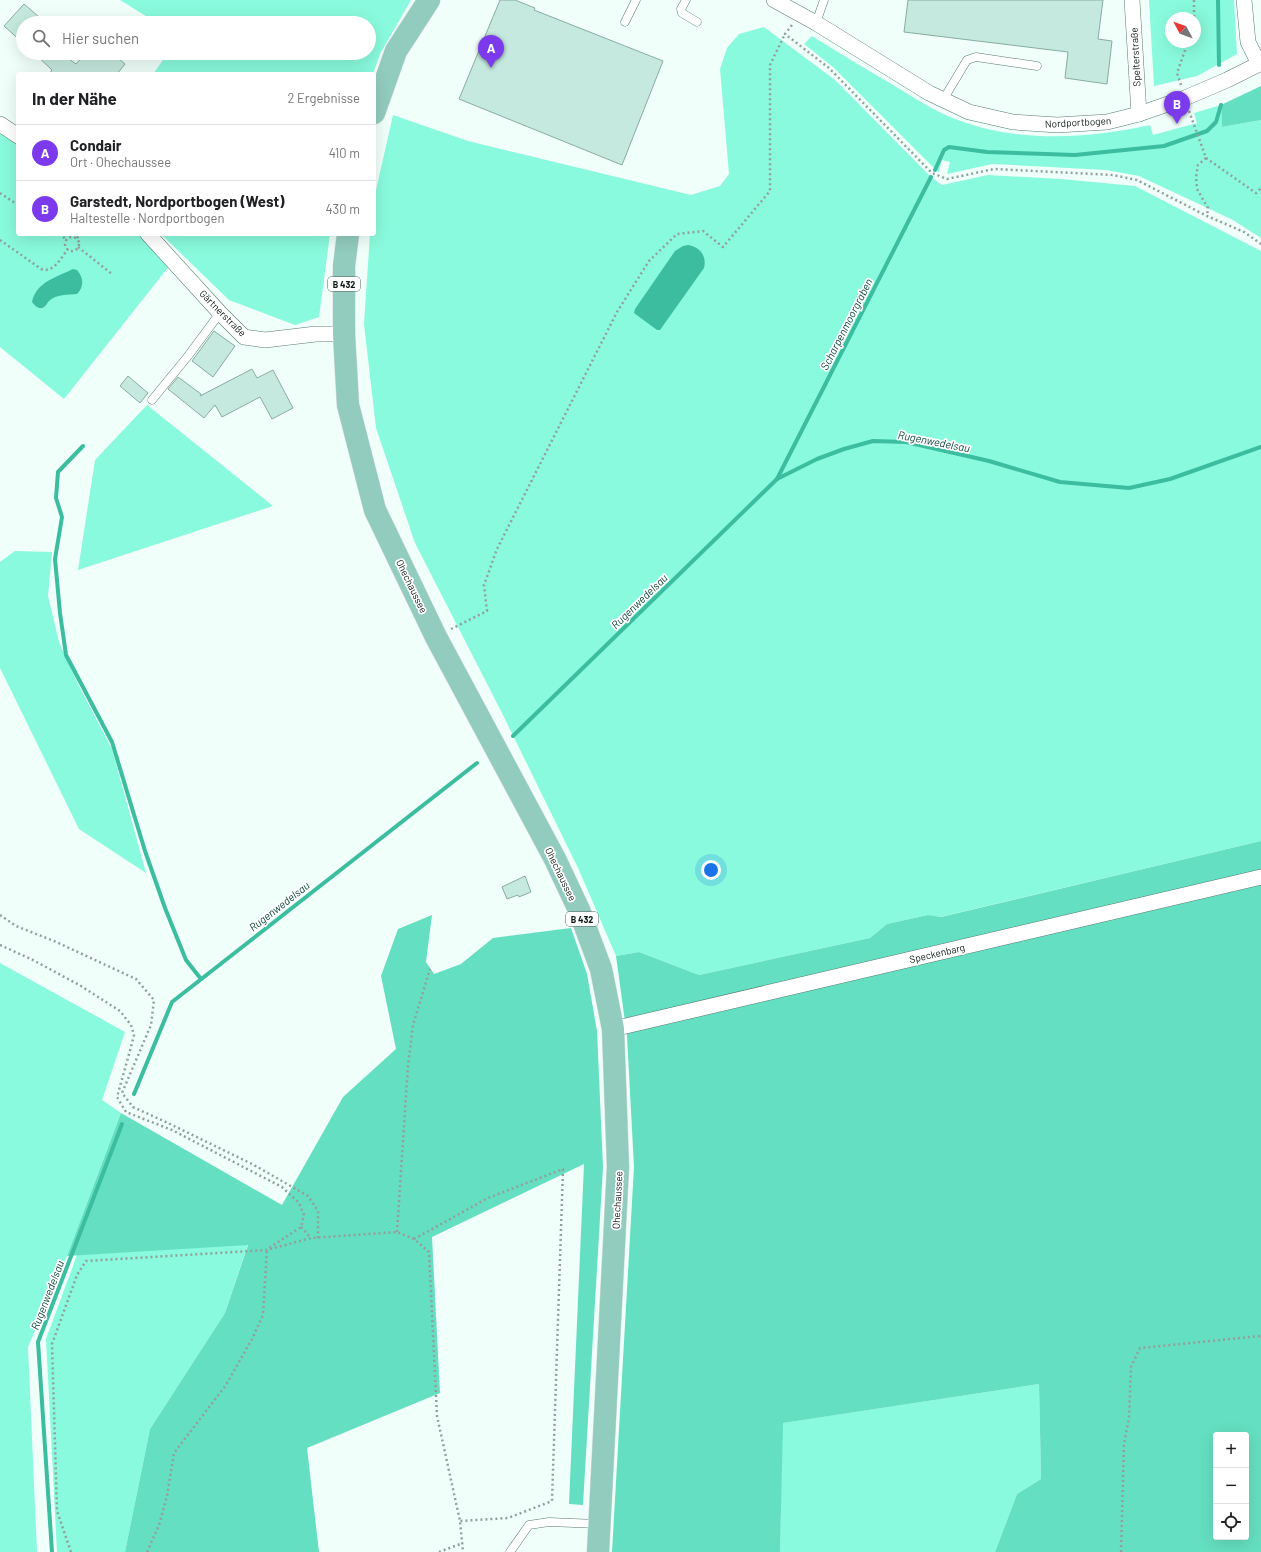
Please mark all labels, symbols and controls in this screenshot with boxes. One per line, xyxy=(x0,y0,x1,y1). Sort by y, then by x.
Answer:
north arrow xyxy=(1165,12,1201,48)
search box xyxy=(16,16,376,60)
icon: search xyxy=(30,27,52,49)
street label: Spelterstraße xyxy=(1127,27,1143,87)
text: Hier suchen xyxy=(62,29,139,47)
pin: A xyxy=(478,35,504,68)
text: In der Nähe xyxy=(32,88,117,108)
text: 2 Ergebnisse xyxy=(287,90,360,106)
pin: B xyxy=(1164,91,1190,124)
street label: Nordportbogen xyxy=(1044,114,1112,130)
text: Condair xyxy=(70,136,122,154)
text: A xyxy=(41,145,49,161)
text: 410 m xyxy=(329,145,360,161)
text: Ort · Ohechaussee xyxy=(70,154,171,170)
text: Garstedt, Nordportbogen (West) xyxy=(70,192,284,210)
text: B xyxy=(41,201,49,217)
text: 430 m xyxy=(325,201,360,217)
text: Haltestelle · Nordportbogen xyxy=(70,210,224,226)
water label: Scharpenmoorgraben xyxy=(817,276,875,372)
road number: B 432 xyxy=(328,277,360,291)
street label: Gärtnerstraße xyxy=(197,287,249,339)
water label: Rugenwedelsau xyxy=(897,428,971,454)
street label: Ohechaussee xyxy=(394,557,430,615)
water label: Rugenwedelsau xyxy=(608,571,670,631)
street label: Ohechaussee xyxy=(543,845,579,903)
your location xyxy=(701,860,721,880)
water label: Rugenwedelsau xyxy=(246,878,312,934)
road number: B 432 xyxy=(566,912,598,926)
street label: Speckenbarg xyxy=(908,941,966,965)
street label: Ohechaussee xyxy=(609,1171,625,1229)
water label: Rugenwedelsau xyxy=(28,1258,66,1331)
map controls xyxy=(1213,1432,1249,1540)
button: + xyxy=(1213,1432,1249,1468)
button: − xyxy=(1213,1468,1249,1504)
button: locate xyxy=(1213,1504,1249,1540)

